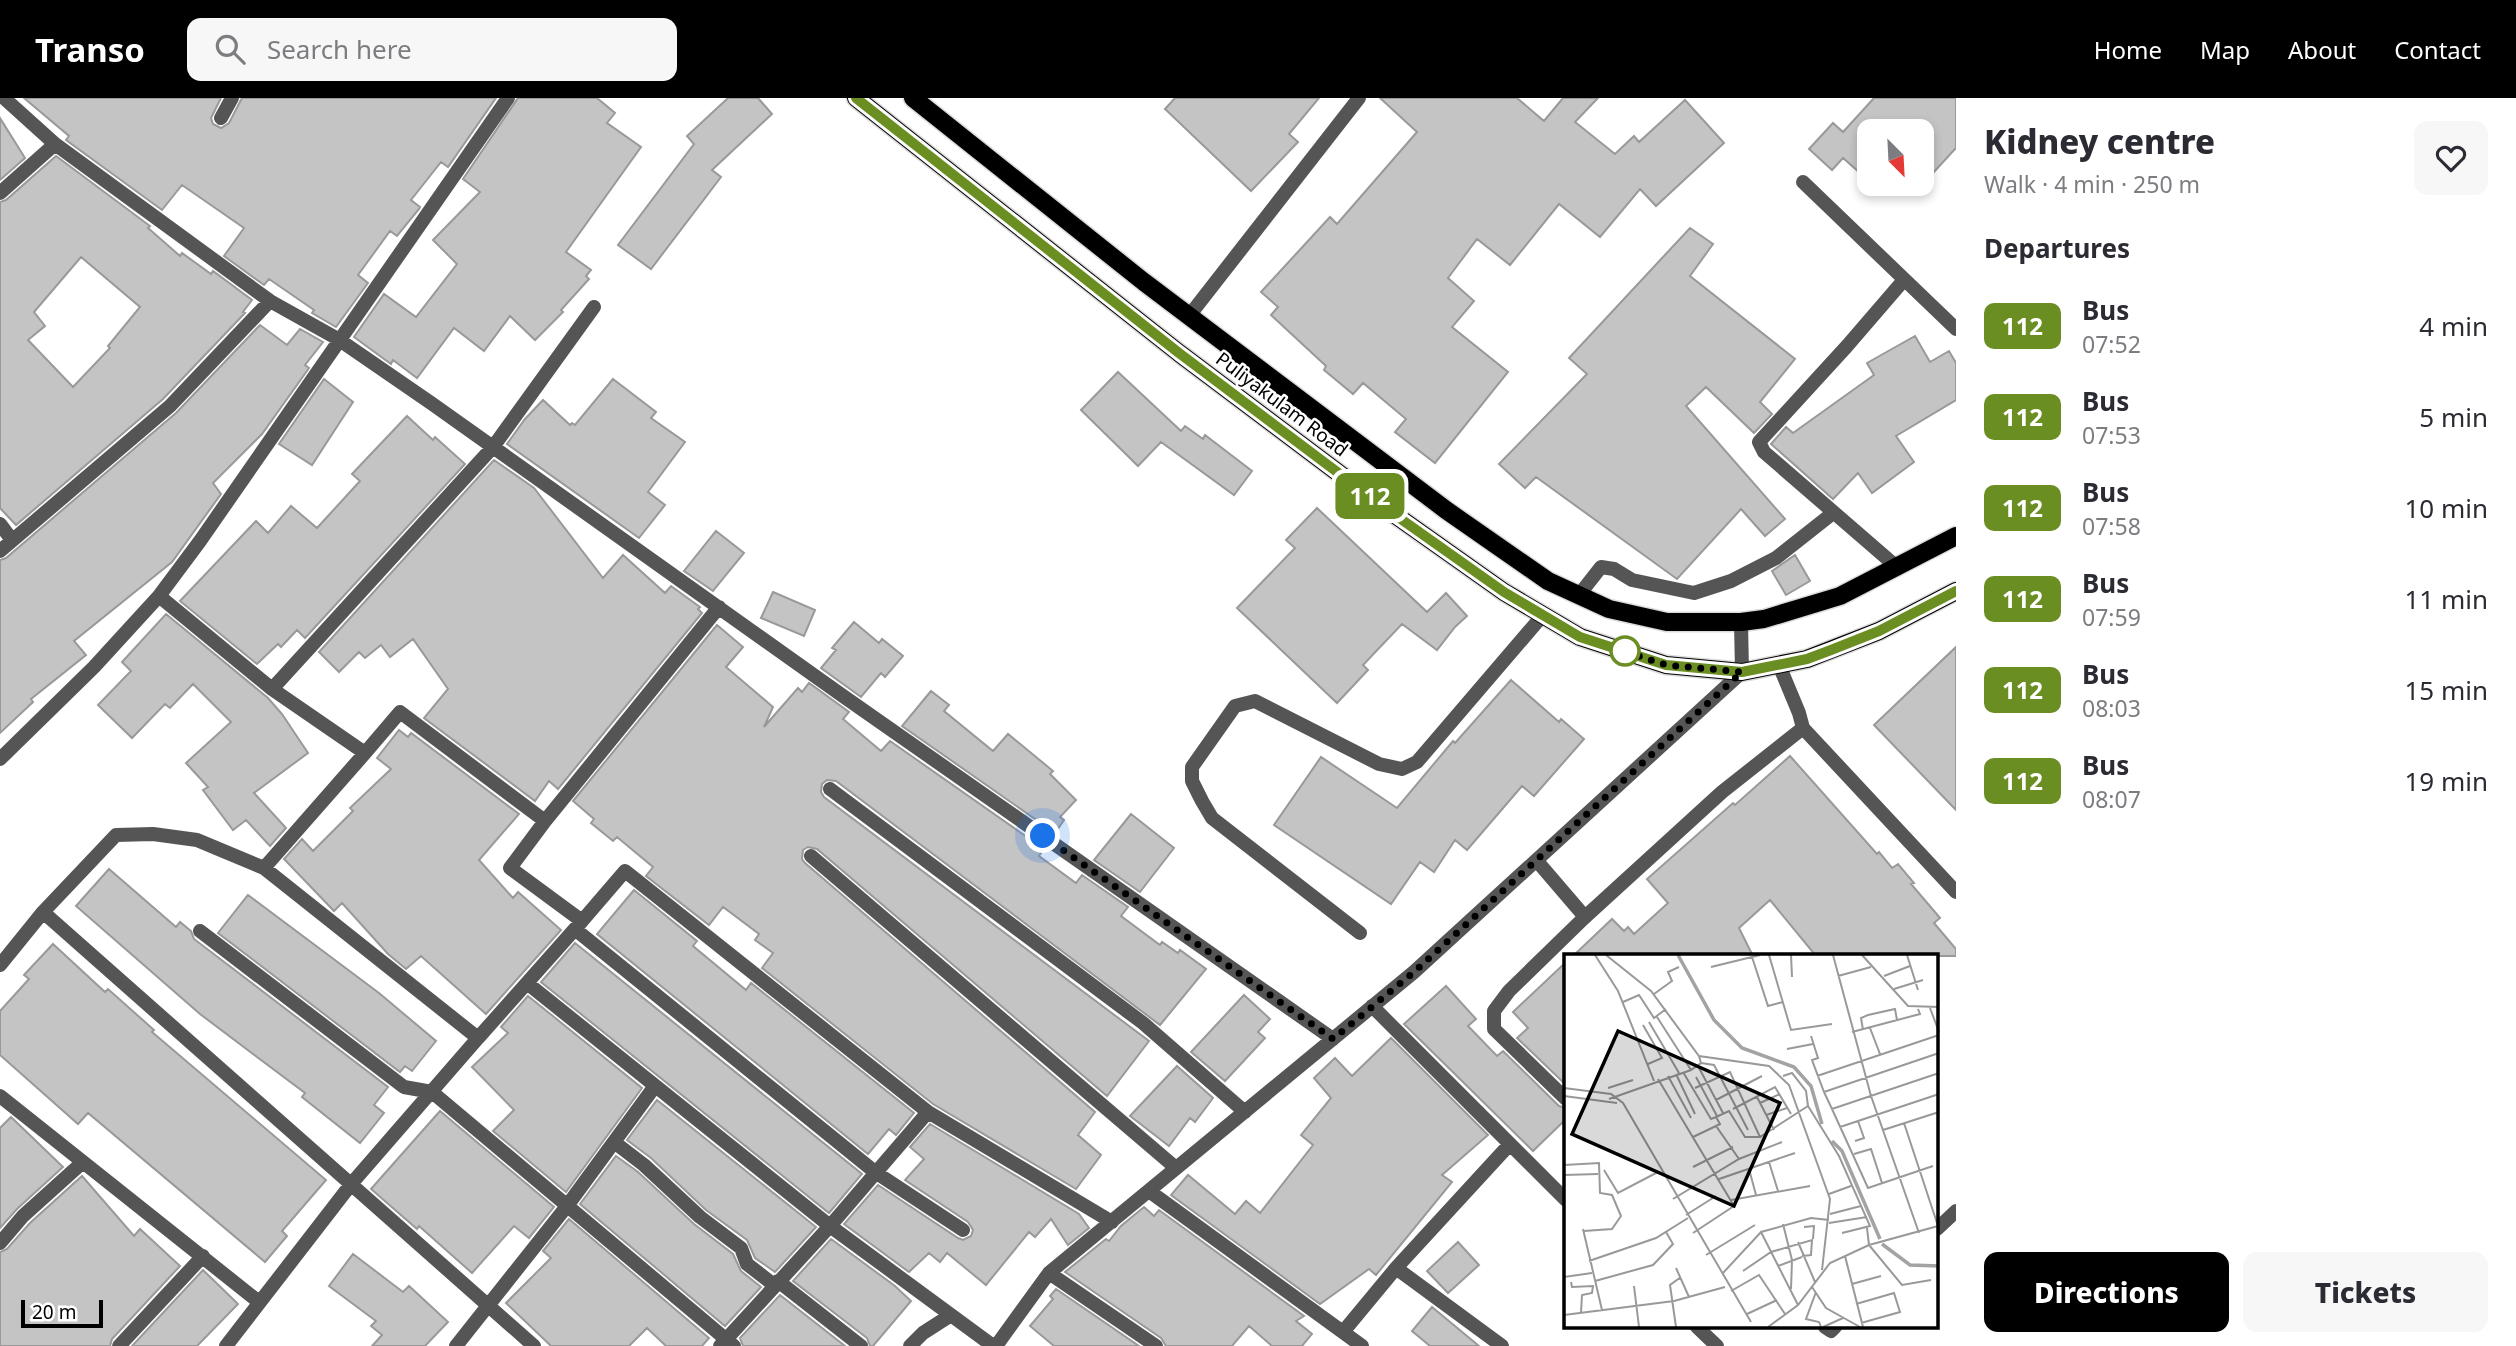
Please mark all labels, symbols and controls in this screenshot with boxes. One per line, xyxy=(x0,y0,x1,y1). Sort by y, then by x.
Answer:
search box xyxy=(187,18,677,81)
text: Transo xyxy=(35,27,145,72)
icon: search xyxy=(211,30,249,68)
text: Search here xyxy=(267,31,412,67)
text: Home xyxy=(2094,33,2162,66)
text: Map xyxy=(2200,33,2250,66)
text: About xyxy=(2288,33,2356,66)
text: Contact xyxy=(2394,33,2481,66)
north arrow xyxy=(1857,119,1934,196)
map controls xyxy=(1857,119,1934,196)
text: Kidney centre xyxy=(1984,119,2215,164)
button: heart xyxy=(2414,121,2488,195)
text: Walk · 4 min · 250 m xyxy=(1984,168,2200,200)
text: Departures xyxy=(1984,230,2130,266)
text: Bus xyxy=(2082,292,2129,328)
text: 4 min xyxy=(2419,308,2488,344)
text: 112 xyxy=(2002,309,2043,342)
text: 07:52 xyxy=(2082,328,2141,360)
street label: Puliyakulam Road xyxy=(1211,346,1353,462)
text: Bus xyxy=(2082,383,2129,419)
text: 5 min xyxy=(2419,399,2488,435)
text: 112 xyxy=(2002,400,2043,433)
text: 07:53 xyxy=(2082,419,2141,451)
line badge: 112 xyxy=(1330,473,1410,519)
text: Bus xyxy=(2082,474,2129,510)
text: 112 xyxy=(1349,479,1391,512)
text: 10 min xyxy=(2404,490,2488,526)
text: 112 xyxy=(2002,491,2043,524)
text: 07:58 xyxy=(2082,510,2141,542)
text: Bus xyxy=(2082,565,2129,601)
text: 11 min xyxy=(2404,581,2488,617)
text: 112 xyxy=(2002,582,2043,615)
text: 07:59 xyxy=(2082,601,2141,633)
unlabelled marker xyxy=(1610,636,1640,666)
text: Bus xyxy=(2082,656,2129,692)
text: 15 min xyxy=(2404,672,2488,708)
text: 112 xyxy=(2002,673,2043,706)
text: 08:03 xyxy=(2082,692,2141,724)
text: Bus xyxy=(2082,747,2129,783)
text: 19 min xyxy=(2404,763,2488,799)
text: 112 xyxy=(2002,764,2043,797)
text: 08:07 xyxy=(2082,783,2141,815)
your location xyxy=(1025,818,1060,853)
inset map xyxy=(1564,954,1938,1328)
button: Directions xyxy=(1984,1252,2229,1332)
button: Tickets xyxy=(2243,1252,2488,1332)
scale bar xyxy=(21,1297,103,1329)
text: 20 m xyxy=(32,1299,76,1325)

